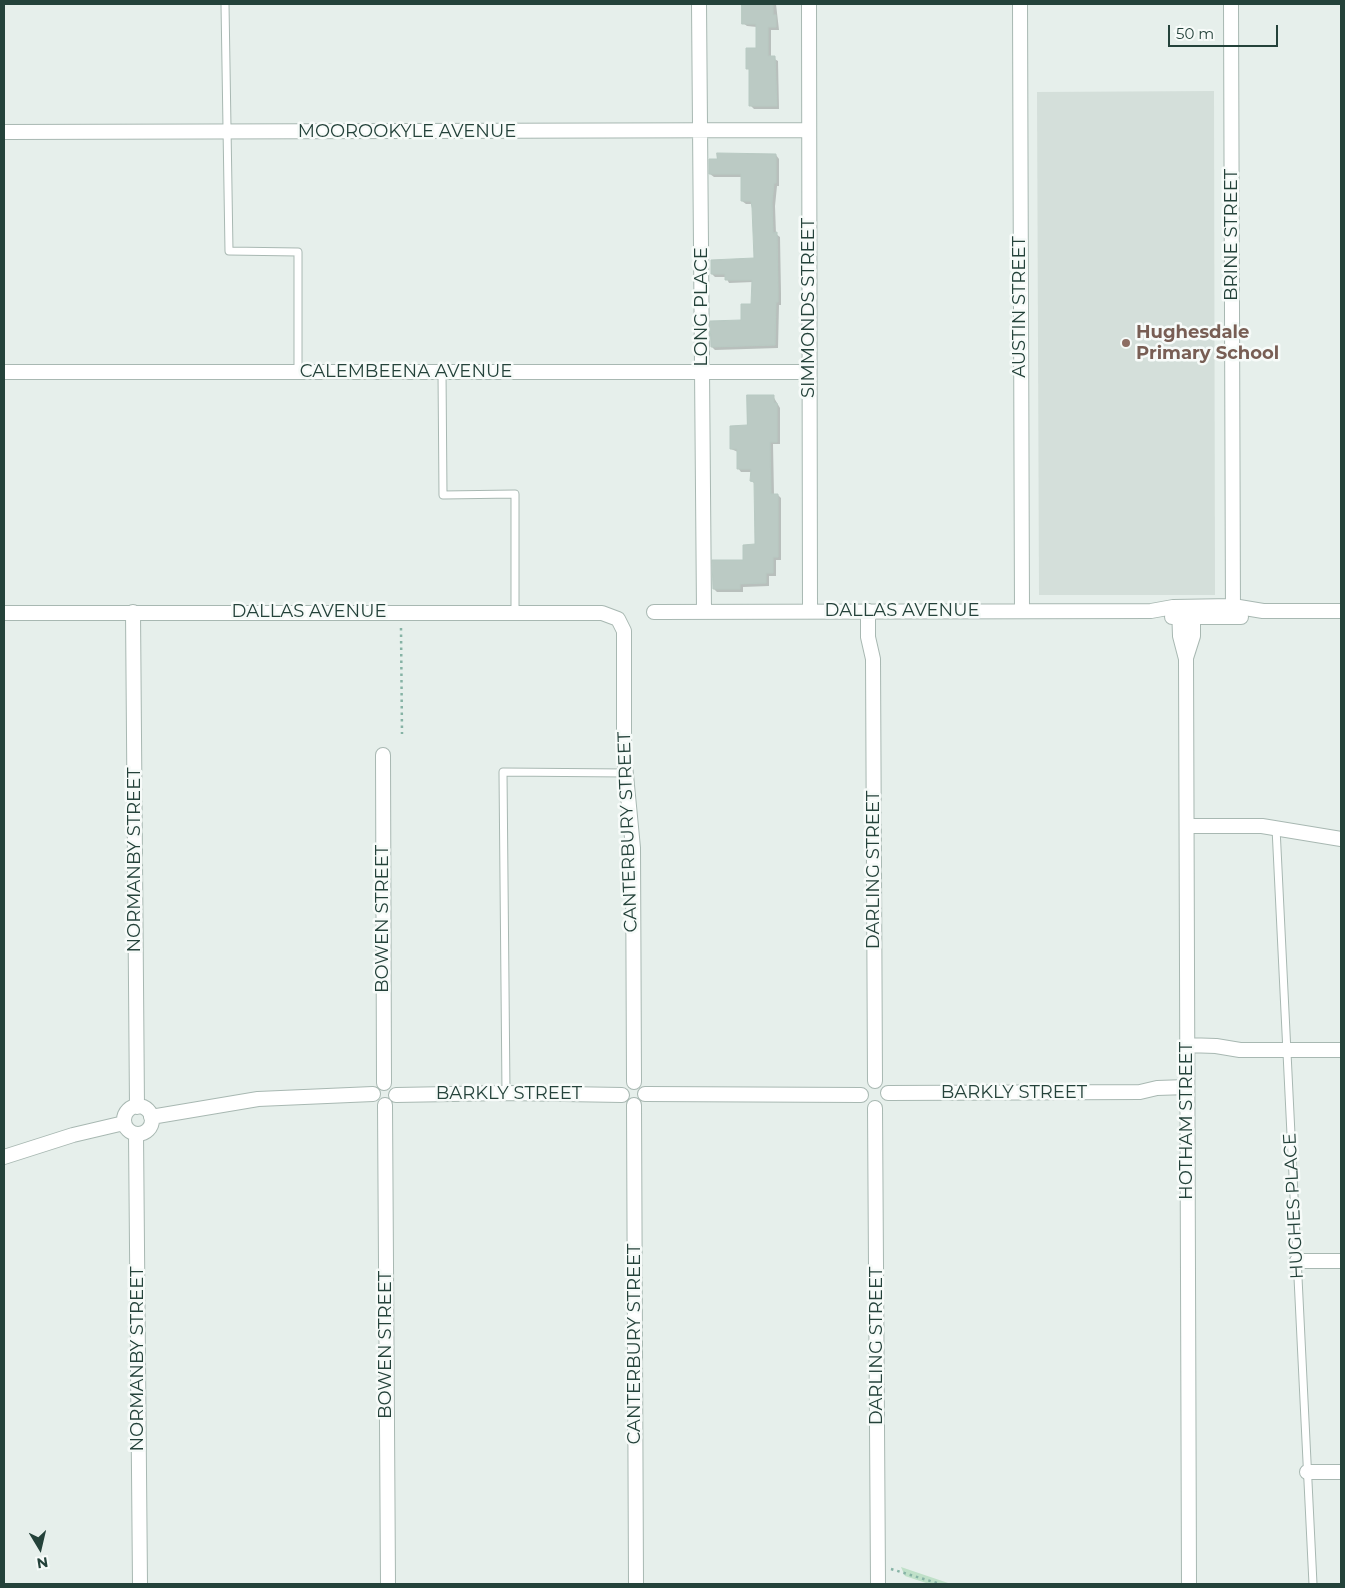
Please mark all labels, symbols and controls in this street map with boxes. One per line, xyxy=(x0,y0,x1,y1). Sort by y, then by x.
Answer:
scale bar xyxy=(1170,15,1280,47)
text: 50 m xyxy=(1176,24,1214,43)
street label: MOOROOKYLE AVENUE xyxy=(298,121,516,143)
street label: BRINE STREET xyxy=(1221,169,1243,301)
street label: SIMMONDS STREET xyxy=(798,218,820,398)
street label: AUSTIN STREET xyxy=(1009,236,1031,378)
street label: LONG PLACE xyxy=(691,247,713,367)
place label: Hughesdale Primary School xyxy=(1136,322,1279,364)
marker: Hughesdale Primary School xyxy=(1120,337,1132,349)
street label: CALEMBEENA AVENUE xyxy=(300,361,512,383)
street label: DALLAS AVENUE xyxy=(824,600,980,622)
street label: DALLAS AVENUE xyxy=(231,601,387,623)
street label: CANTERBURY STREET xyxy=(614,731,642,933)
street label: NORMANBY STREET xyxy=(124,767,146,953)
street label: DARLING STREET xyxy=(863,791,885,949)
street label: BOWEN STREET xyxy=(372,845,394,993)
street label: HOTHAM STREET xyxy=(1176,1042,1198,1200)
street label: BARKLY STREET xyxy=(941,1082,1087,1104)
street label: BARKLY STREET xyxy=(436,1083,582,1105)
street label: HUGHES PLACE xyxy=(1279,1132,1309,1280)
street label: CANTERBURY STREET xyxy=(624,1244,646,1444)
street label: NORMANBY STREET xyxy=(127,1266,149,1452)
street label: DARLING STREET xyxy=(866,1267,888,1425)
street label: BOWEN STREET xyxy=(375,1271,397,1419)
north arrow xyxy=(15,1523,65,1573)
text: N xyxy=(35,1553,49,1573)

